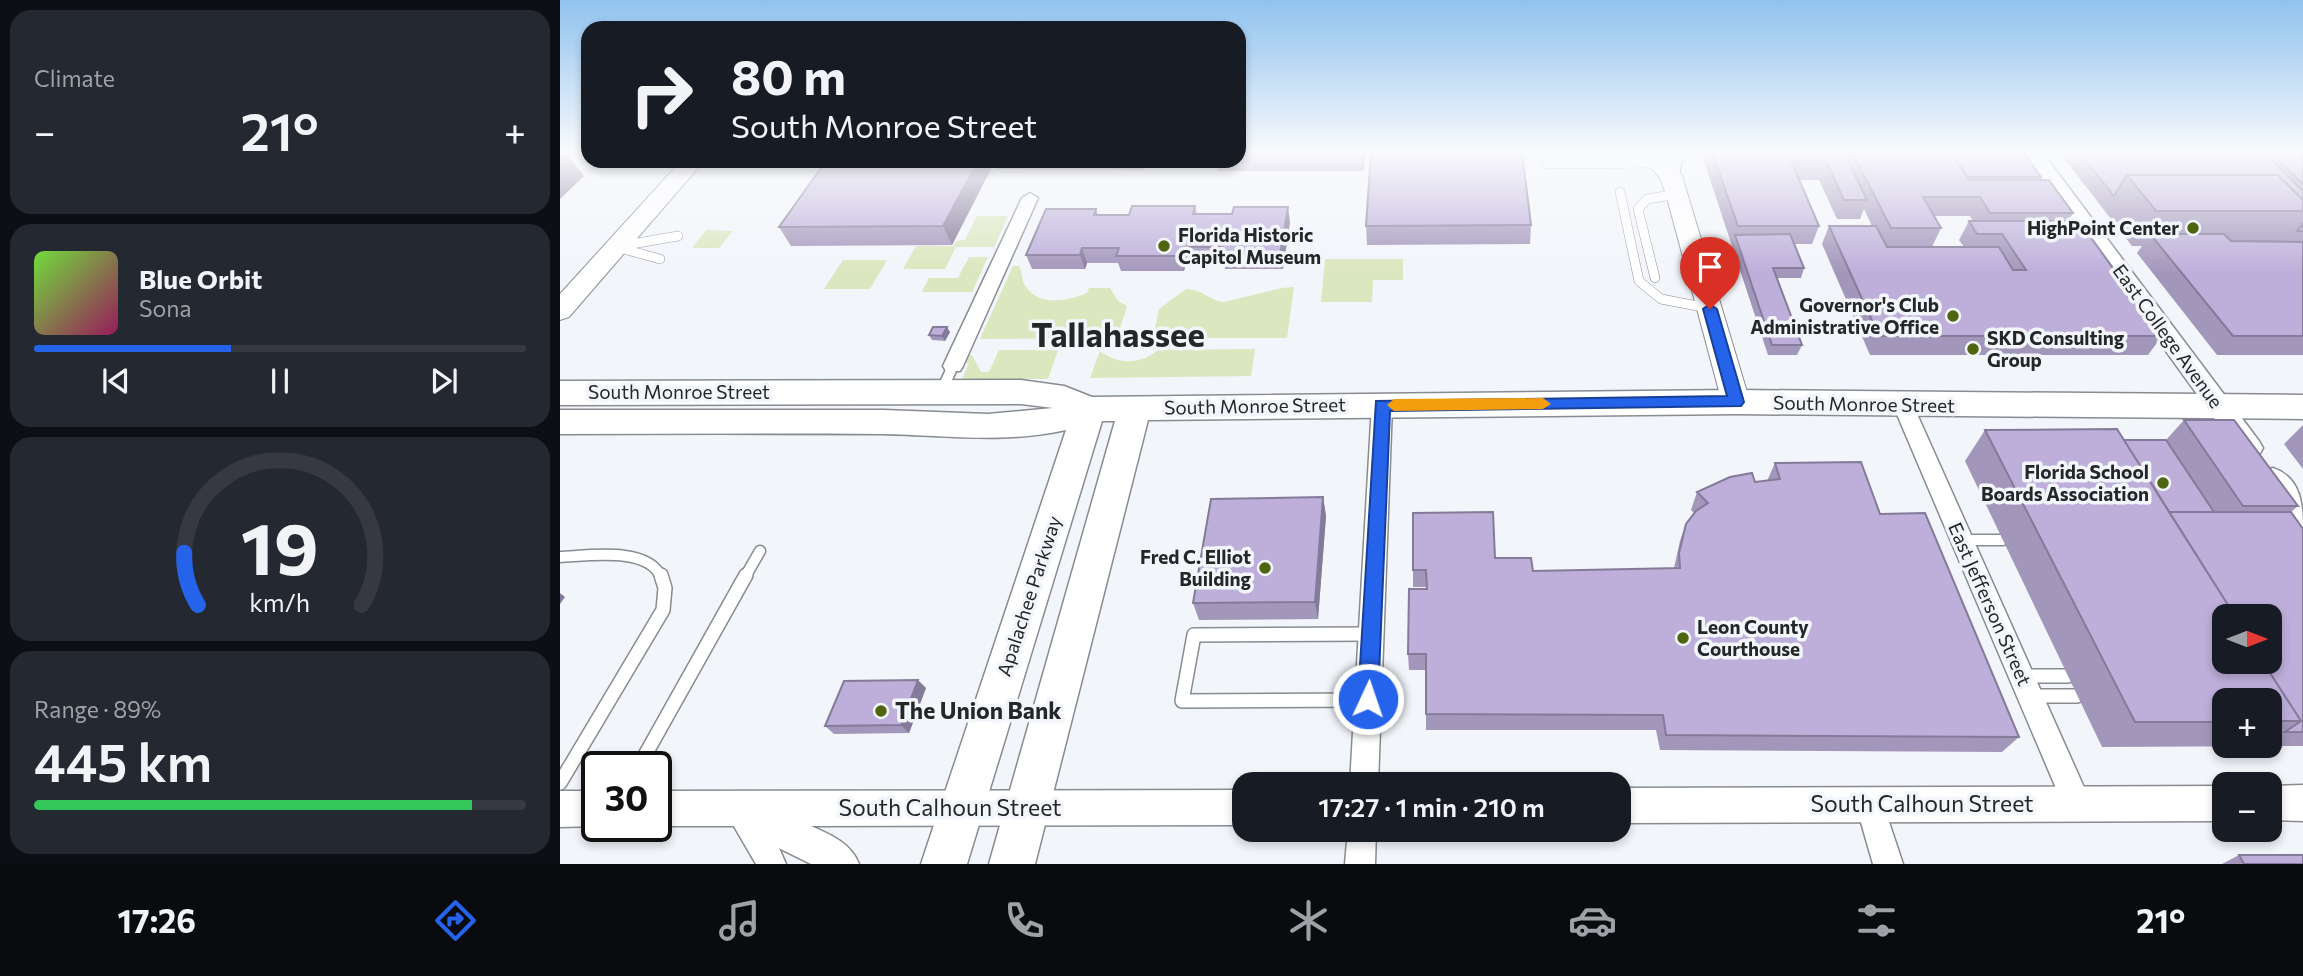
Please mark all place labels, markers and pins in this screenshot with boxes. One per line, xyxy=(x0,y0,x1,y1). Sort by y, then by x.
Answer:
place label: HighPoint Center xyxy=(2027,216,2179,239)
marker: HighPoint Center xyxy=(2185,220,2201,236)
place label: Florida Historic Capitol Museum xyxy=(1178,223,1321,268)
pin xyxy=(1680,237,1740,309)
marker: Florida Historic Capitol Museum xyxy=(1156,238,1172,254)
place label: Governor's Club Administrative Office xyxy=(1750,293,1939,338)
marker: Governor's Club Administrative Office xyxy=(1945,308,1961,324)
place label: SKD Consulting Group xyxy=(1987,326,2125,371)
marker: SKD Consulting Group xyxy=(1965,341,1981,357)
place label: Florida School Boards Association xyxy=(1981,460,2149,505)
marker: Florida School Boards Association xyxy=(2155,475,2171,491)
place label: Fred C. Elliot Building xyxy=(1140,545,1252,590)
marker: Fred C. Elliot Building xyxy=(1257,560,1273,576)
place label: Leon County Courthouse xyxy=(1697,615,1809,660)
marker: Leon County Courthouse xyxy=(1675,630,1691,646)
place label: The Union Bank xyxy=(895,696,1061,724)
marker: The Union Bank xyxy=(873,703,889,719)

